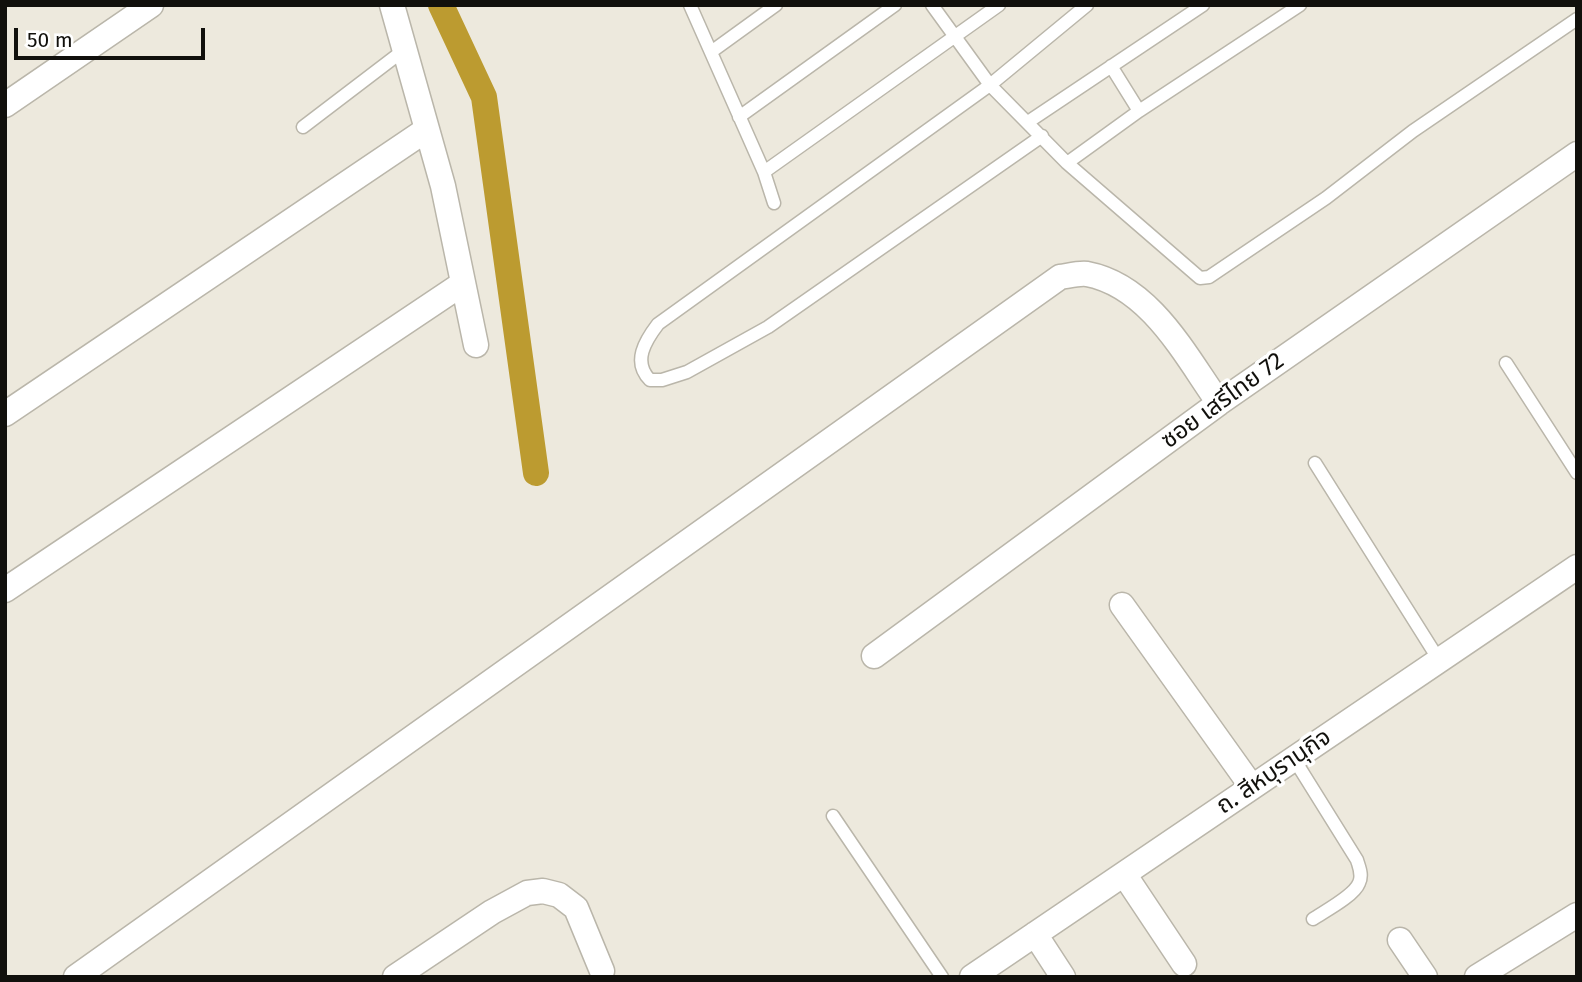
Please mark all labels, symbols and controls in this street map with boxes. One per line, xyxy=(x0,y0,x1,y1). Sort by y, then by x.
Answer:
scale bar xyxy=(18,14,208,58)
text: 50 m xyxy=(27,27,73,53)
street label: ซอย เสรีไทย 72 xyxy=(1156,347,1290,455)
street label: ถ. สีหบุรานุกิจ xyxy=(1211,723,1337,821)

